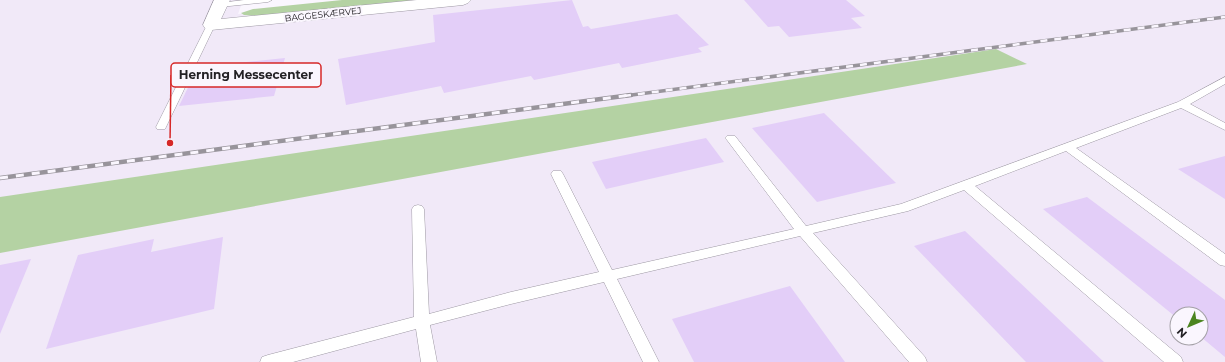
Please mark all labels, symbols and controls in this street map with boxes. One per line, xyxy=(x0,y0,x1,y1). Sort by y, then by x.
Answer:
street label: BAGGESKÆRVEJ xyxy=(284,4,362,24)
callout: Herning Messecenter xyxy=(171,63,321,87)
text: Herning Messecenter xyxy=(179,67,313,82)
north arrow xyxy=(1169,306,1209,346)
text: N xyxy=(1174,325,1190,341)

